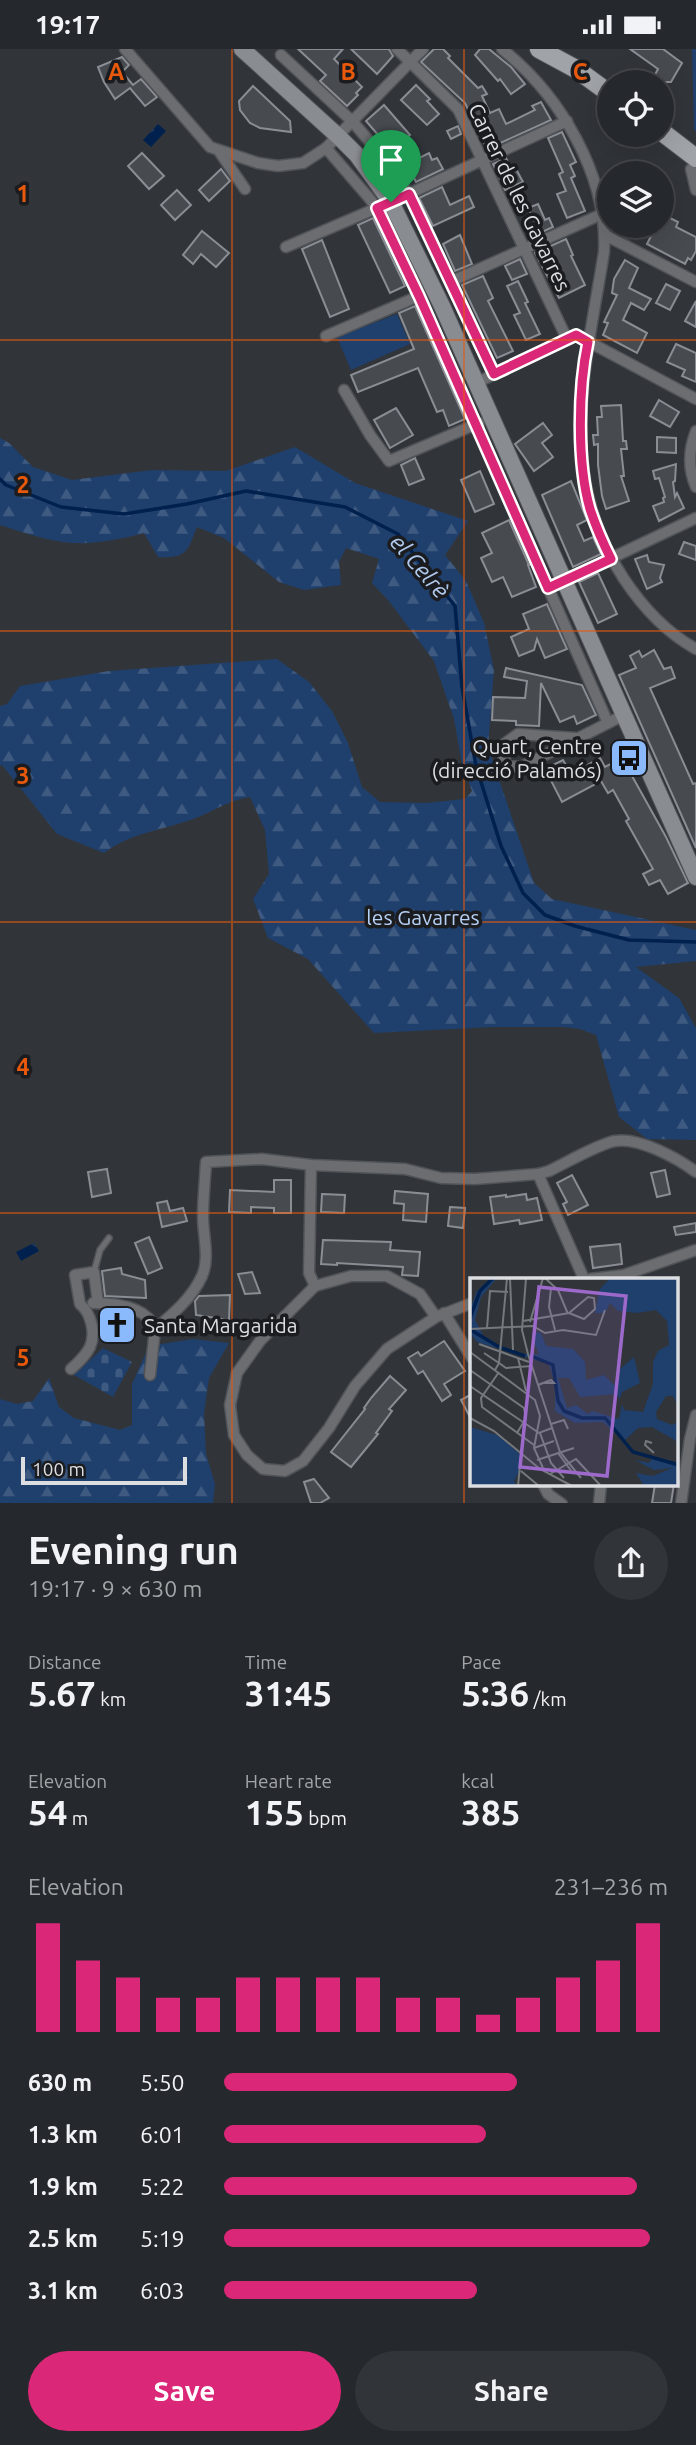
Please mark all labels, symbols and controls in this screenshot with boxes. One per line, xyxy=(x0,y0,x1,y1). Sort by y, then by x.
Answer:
text: 19:17 xyxy=(35,10,100,39)
text: A xyxy=(108,59,124,84)
text: B xyxy=(340,59,356,84)
text: C xyxy=(573,59,588,84)
map controls xyxy=(597,70,674,238)
button: locate xyxy=(597,70,674,147)
street label: Carrer de les Gavarres xyxy=(464,99,576,295)
pin xyxy=(361,130,421,202)
icon: arrive xyxy=(372,141,410,179)
button: layers xyxy=(597,161,674,238)
text: 1 xyxy=(17,181,29,206)
text: 2 xyxy=(17,472,29,497)
water label: el Celrè xyxy=(386,529,455,603)
place label: Quart, Centre (direcció Palamós) xyxy=(432,734,602,782)
bus stop icon: Quart, Centre (direcció Palamós) xyxy=(608,737,650,779)
text: 3 xyxy=(17,763,29,788)
park label: les Gavarres xyxy=(366,905,480,929)
text: 4 xyxy=(17,1054,30,1079)
inset map xyxy=(470,1278,678,1486)
church icon: Santa Margarida xyxy=(96,1304,138,1346)
place label: Santa Margarida xyxy=(144,1313,298,1337)
text: 5 xyxy=(17,1345,29,1370)
scale bar xyxy=(21,1455,187,1486)
text: 100 m xyxy=(32,1458,85,1480)
button: share xyxy=(594,1526,668,1600)
text: Evening run xyxy=(28,1529,239,1571)
text: 19:17 · 9 × 630 m xyxy=(28,1576,202,1601)
text: Distance xyxy=(28,1651,102,1673)
text: Time xyxy=(245,1651,287,1673)
text: Pace xyxy=(461,1651,502,1673)
text: 5.67 xyxy=(28,1673,96,1713)
text: 31:45 xyxy=(245,1673,332,1713)
text: 5:36 xyxy=(461,1673,529,1713)
text: km xyxy=(96,1688,126,1710)
text: /km xyxy=(529,1688,567,1710)
text: Elevation xyxy=(28,1770,107,1792)
text: Heart rate xyxy=(245,1770,332,1792)
text: kcal xyxy=(461,1770,494,1792)
text: 54 xyxy=(28,1792,67,1832)
text: 155 xyxy=(245,1792,304,1832)
text: 385 xyxy=(461,1792,521,1832)
text: m xyxy=(67,1807,88,1829)
text: bpm xyxy=(304,1807,347,1829)
text: Elevation xyxy=(28,1874,124,1899)
text: 231–236 m xyxy=(554,1874,668,1899)
text: 630 m xyxy=(28,2070,92,2095)
text: 5:50 xyxy=(140,2070,185,2095)
text: 1.3 km xyxy=(28,2122,98,2147)
text: 6:01 xyxy=(140,2122,185,2147)
text: 1.9 km xyxy=(28,2174,98,2199)
text: 5:22 xyxy=(140,2174,185,2199)
text: 2.5 km xyxy=(28,2226,98,2251)
text: 5:19 xyxy=(140,2226,185,2251)
text: 3.1 km xyxy=(28,2278,98,2303)
text: 6:03 xyxy=(140,2278,185,2303)
button: Save xyxy=(28,2351,341,2431)
button: Share xyxy=(355,2351,668,2431)

